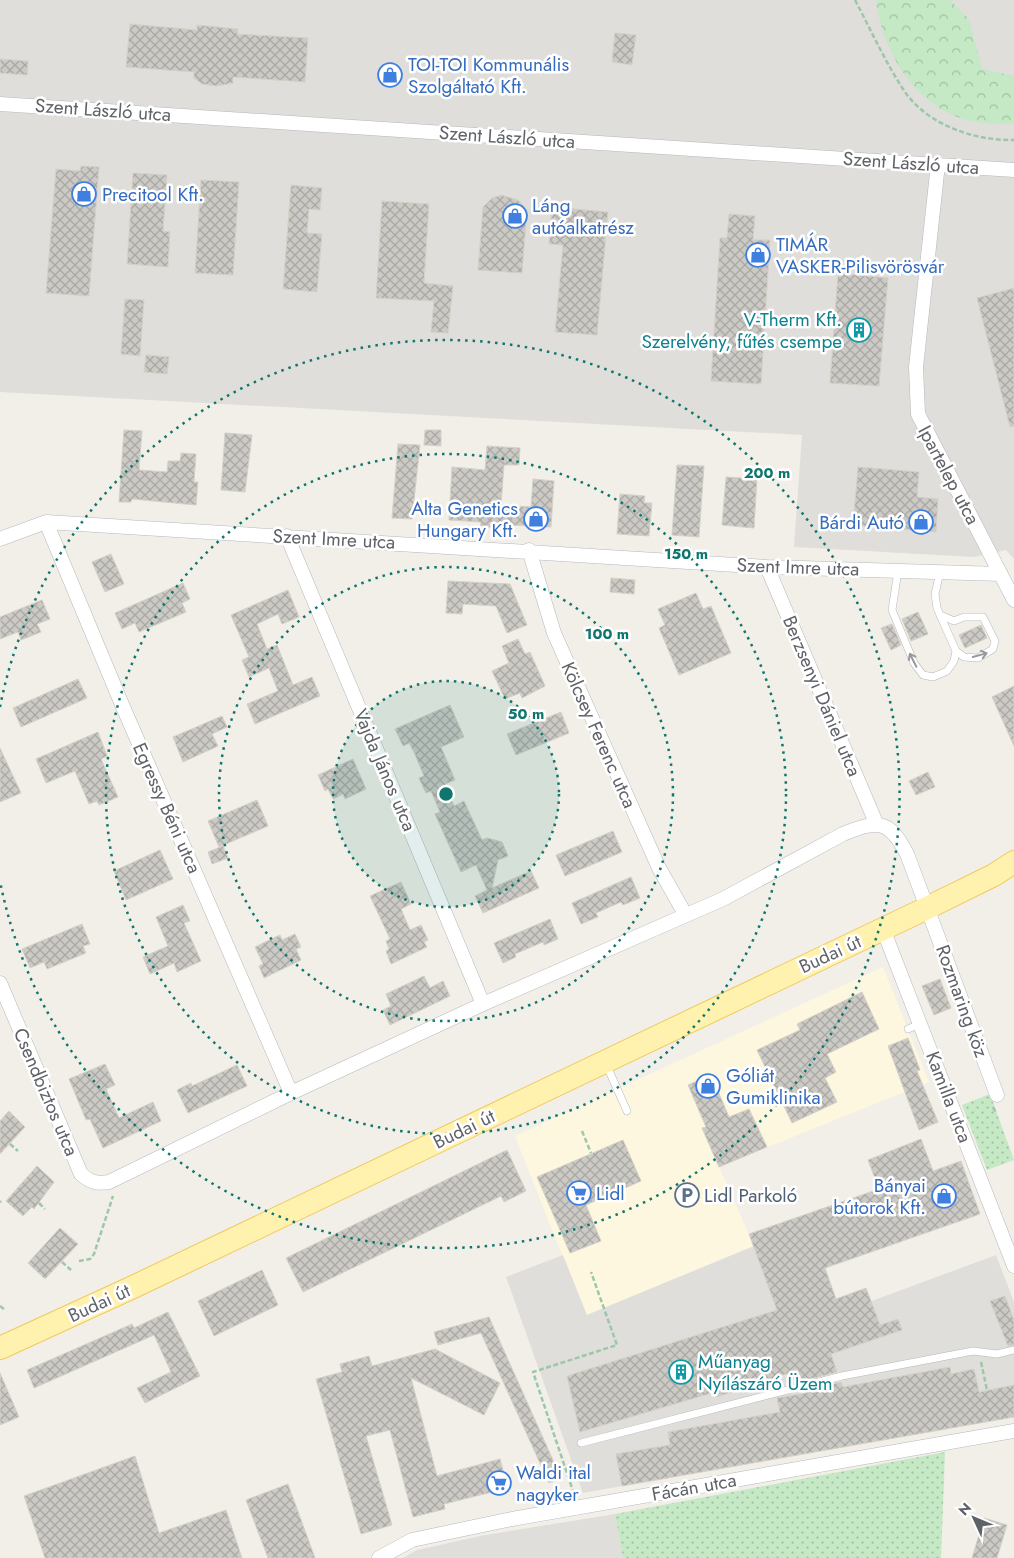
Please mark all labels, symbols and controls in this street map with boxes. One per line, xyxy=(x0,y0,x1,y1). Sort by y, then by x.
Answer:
place label: TOI-TOI Kommunális Szolgáltató Kft. xyxy=(408,51,569,100)
shop icon: TOI-TOI Kommunális Szolgáltató Kft. xyxy=(377,62,403,88)
street label: Szent László utca xyxy=(34,92,172,128)
street label: Szent László utca xyxy=(438,119,576,155)
street label: Szent László utca xyxy=(842,145,980,181)
shop icon: Precitool Kft. xyxy=(71,181,97,207)
place label: Precitool Kft. xyxy=(102,181,204,208)
place label: Láng autóalkatrész xyxy=(532,192,634,241)
shop icon: Láng autóalkatrész xyxy=(502,203,528,229)
place label: TIMÁR VASKER-Pilisvörösvár xyxy=(776,231,945,280)
shop icon: TIMÁR VASKER-Pilisvörösvár xyxy=(745,242,771,268)
place label: V-Therm Kft. Szerelvény, fűtés csempe xyxy=(641,306,842,355)
building icon: V-Therm Kft. Szerelvény, fűtés csempe xyxy=(846,317,872,343)
street label: Ipartelep utca xyxy=(912,421,986,529)
text: 200 m xyxy=(744,462,790,484)
place label: Alta Genetics Hungary Kft. xyxy=(411,495,518,544)
shop icon: Alta Genetics Hungary Kft. xyxy=(523,506,549,532)
place label: Bárdi Autó xyxy=(819,509,904,536)
shop icon: Bárdi Autó xyxy=(908,509,934,535)
street label: Szent Imre utca xyxy=(272,522,396,556)
text: 150 m xyxy=(664,543,708,565)
street label: Szent Imre utca xyxy=(736,551,860,583)
street label: Berzsenyi Dániel utca xyxy=(776,611,868,781)
text: 100 m xyxy=(585,623,629,645)
one-way arrow xyxy=(972,650,988,660)
one-way arrow xyxy=(908,652,918,667)
street label: Kölcsey Ferenc utca xyxy=(555,658,643,812)
text: 50 m xyxy=(508,703,544,725)
street label: Vajda János utca xyxy=(347,705,423,835)
street label: Egressy Béni utca xyxy=(126,738,208,878)
centre of rings xyxy=(437,785,455,803)
street label: Budai út xyxy=(795,928,866,980)
street label: Rozmaring köz xyxy=(929,941,995,1061)
street label: Csendbiztos utca xyxy=(7,1024,85,1160)
street label: Kamilla utca xyxy=(919,1047,979,1147)
place label: Góliát Gumiklinika xyxy=(726,1062,821,1111)
shop icon: Góliát Gumiklinika xyxy=(695,1073,721,1099)
street label: Budai út xyxy=(429,1102,500,1156)
place label: Bányai bútorok Kft. xyxy=(833,1172,926,1221)
supermarket icon: Lidl xyxy=(566,1180,592,1206)
place label: Lidl xyxy=(596,1180,625,1207)
parking icon: Lidl Parkoló xyxy=(674,1182,700,1208)
place label: Lidl Parkoló xyxy=(704,1182,797,1209)
shop icon: Bányai bútorok Kft. xyxy=(931,1183,957,1209)
street label: Budai út xyxy=(64,1277,135,1329)
place label: Műanyag Nyílászáró Üzem xyxy=(698,1348,832,1397)
building icon: Műanyag Nyílászáró Üzem xyxy=(668,1359,694,1385)
place label: Waldi ital nagyker xyxy=(516,1459,591,1508)
street label: Fácán utca xyxy=(650,1466,738,1508)
supermarket icon: Waldi ital nagyker xyxy=(486,1470,512,1496)
north arrow xyxy=(949,1493,999,1543)
text: N xyxy=(954,1498,976,1520)

